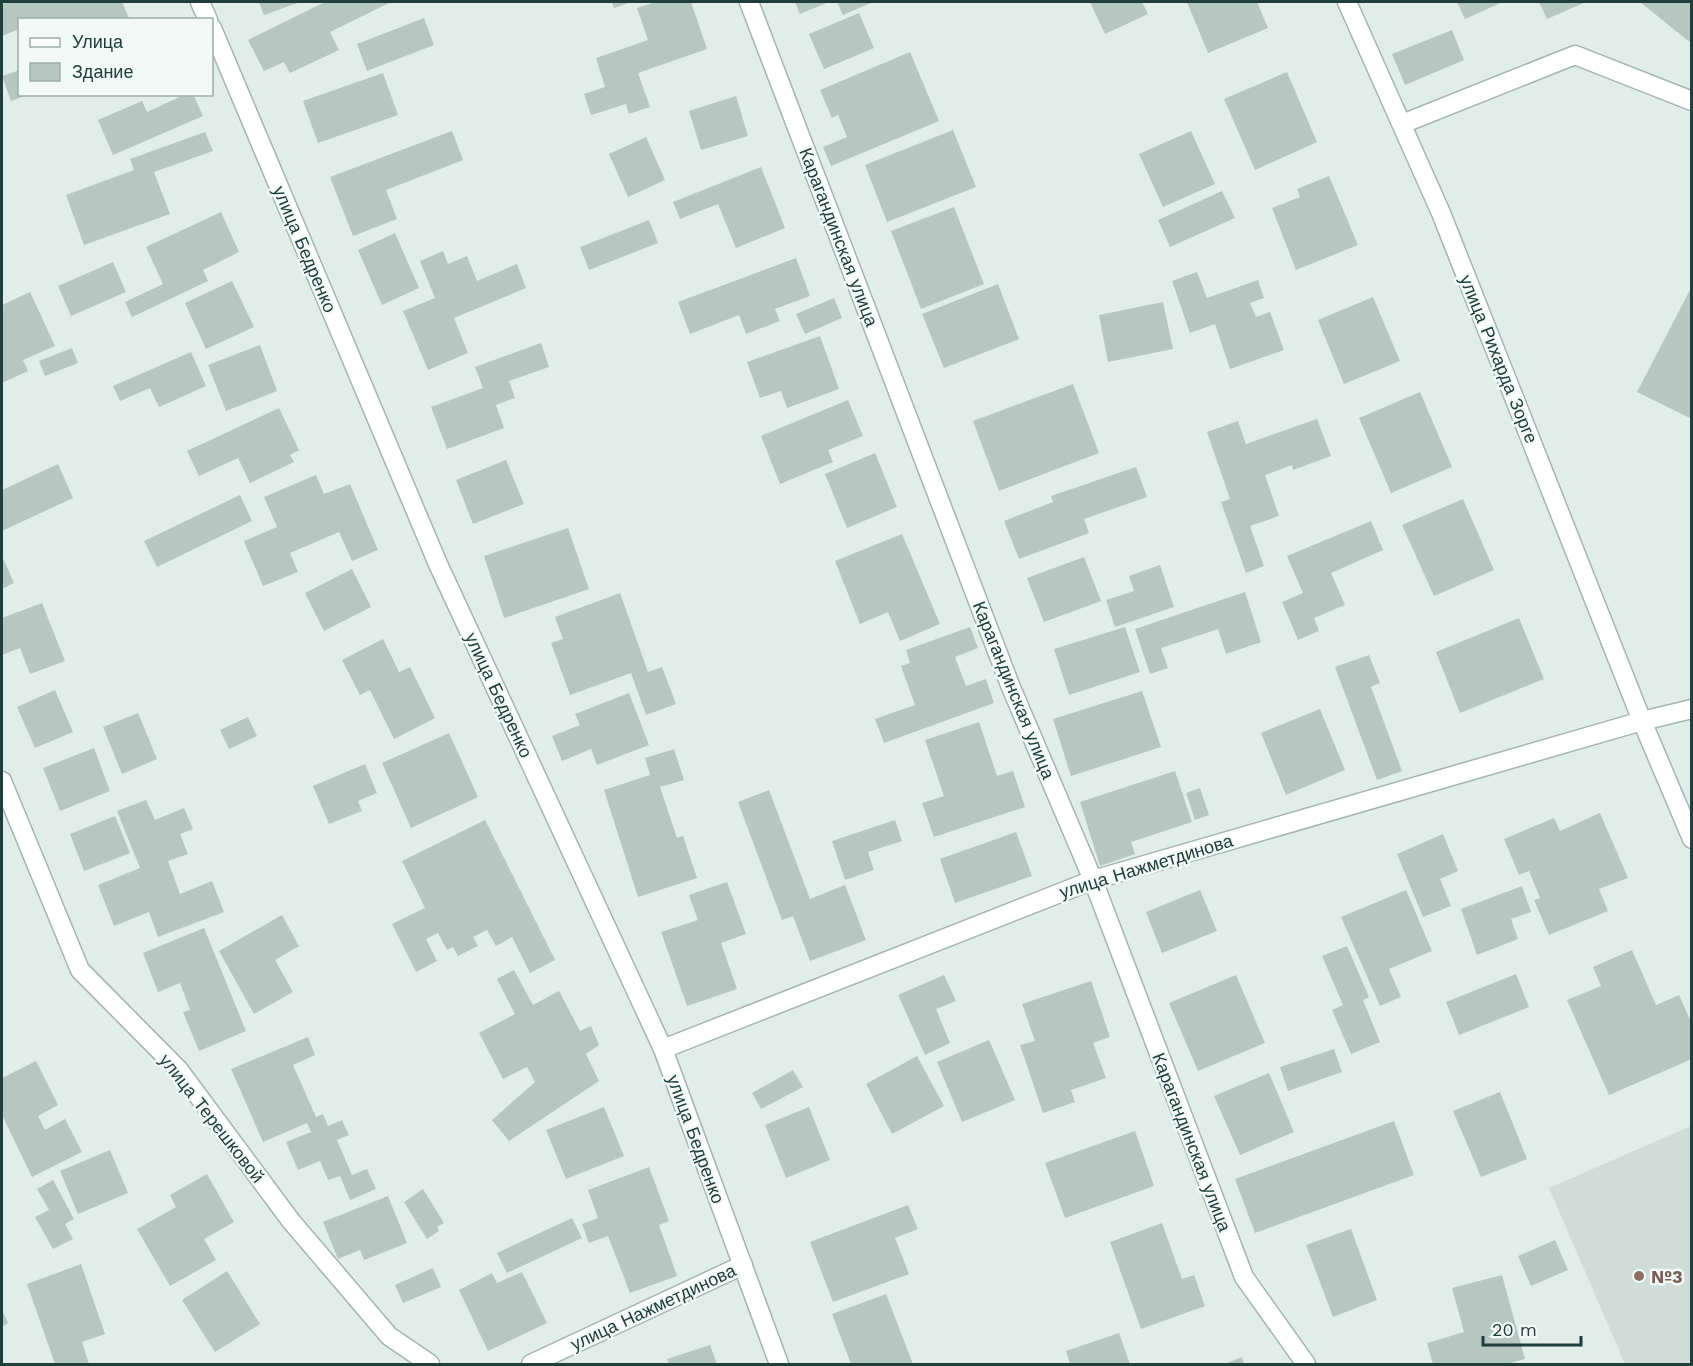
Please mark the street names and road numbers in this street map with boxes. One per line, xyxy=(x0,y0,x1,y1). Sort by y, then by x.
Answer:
street label: Карагандинская улица xyxy=(795,145,883,330)
street label: улица Бедренко xyxy=(269,182,341,316)
street label: улица Рихарда Зорге xyxy=(1456,272,1542,446)
street label: Карагандинская улица xyxy=(969,598,1060,783)
street label: улица Бедренко xyxy=(461,629,537,761)
street label: улица Нажметдинова xyxy=(1057,829,1236,902)
street label: улица Терешковой xyxy=(155,1049,269,1187)
street label: Карагандинская улица xyxy=(1148,1050,1236,1235)
street label: улица Бедренко xyxy=(663,1072,729,1206)
street label: улица Нажметдинова xyxy=(567,1259,740,1355)

